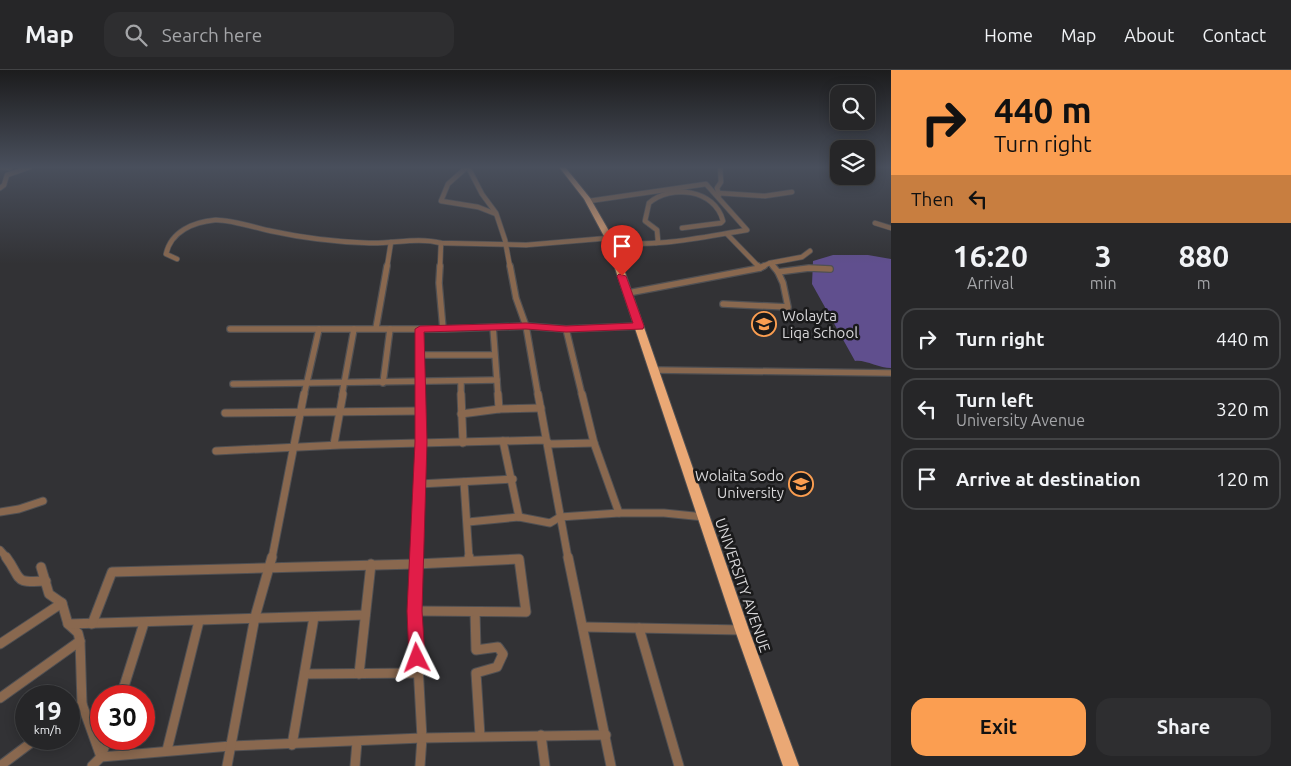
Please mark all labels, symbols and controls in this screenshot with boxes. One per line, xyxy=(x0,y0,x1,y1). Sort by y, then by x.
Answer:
search box xyxy=(104,12,454,57)
text: Map xyxy=(25,21,74,48)
icon: search xyxy=(122,21,150,49)
text: Search here xyxy=(162,24,262,46)
text: Home xyxy=(984,25,1033,45)
text: Map xyxy=(1061,25,1096,45)
text: About xyxy=(1124,25,1174,45)
text: Contact xyxy=(1202,25,1266,45)
map controls xyxy=(830,85,875,185)
button: search xyxy=(830,85,875,130)
icon: right xyxy=(911,90,976,155)
text: 440 m xyxy=(994,90,1092,130)
text: Turn right xyxy=(994,131,1092,156)
button: layers xyxy=(830,140,875,185)
icon: left xyxy=(964,185,992,213)
text: Then xyxy=(911,188,954,210)
pin xyxy=(601,225,643,276)
icon: arrive xyxy=(608,232,636,260)
text: 16:20 xyxy=(953,239,1028,273)
text: 3 xyxy=(1095,239,1112,273)
text: 880 xyxy=(1178,239,1229,273)
text: Arrival xyxy=(967,274,1014,292)
text: min xyxy=(1090,274,1117,292)
text: m xyxy=(1197,274,1211,292)
place label: Wolayta Liqa School xyxy=(782,307,858,341)
school or university icon: Wolayta Liqa School xyxy=(751,311,777,337)
icon: right xyxy=(913,325,941,353)
text: Turn right xyxy=(956,328,1044,350)
text: 440 m xyxy=(1216,328,1269,350)
text: Turn left xyxy=(956,389,1034,411)
icon: left xyxy=(913,395,941,423)
text: 320 m xyxy=(1216,398,1269,420)
text: University Avenue xyxy=(956,411,1085,429)
icon: arrive xyxy=(913,465,941,493)
place label: Wolaita Sodo University xyxy=(695,467,784,501)
text: Arrive at destination xyxy=(956,468,1141,490)
text: 120 m xyxy=(1216,468,1269,490)
school or university icon: Wolaita Sodo University xyxy=(788,471,814,497)
street label: UNIVERSITY AVENUE xyxy=(712,516,774,654)
position arrow xyxy=(390,631,442,683)
speed limit sign: 30 xyxy=(90,685,155,750)
text: 19 xyxy=(33,697,62,725)
button: Exit xyxy=(911,698,1086,756)
button: Share xyxy=(1096,698,1271,756)
text: km/h xyxy=(34,723,61,736)

